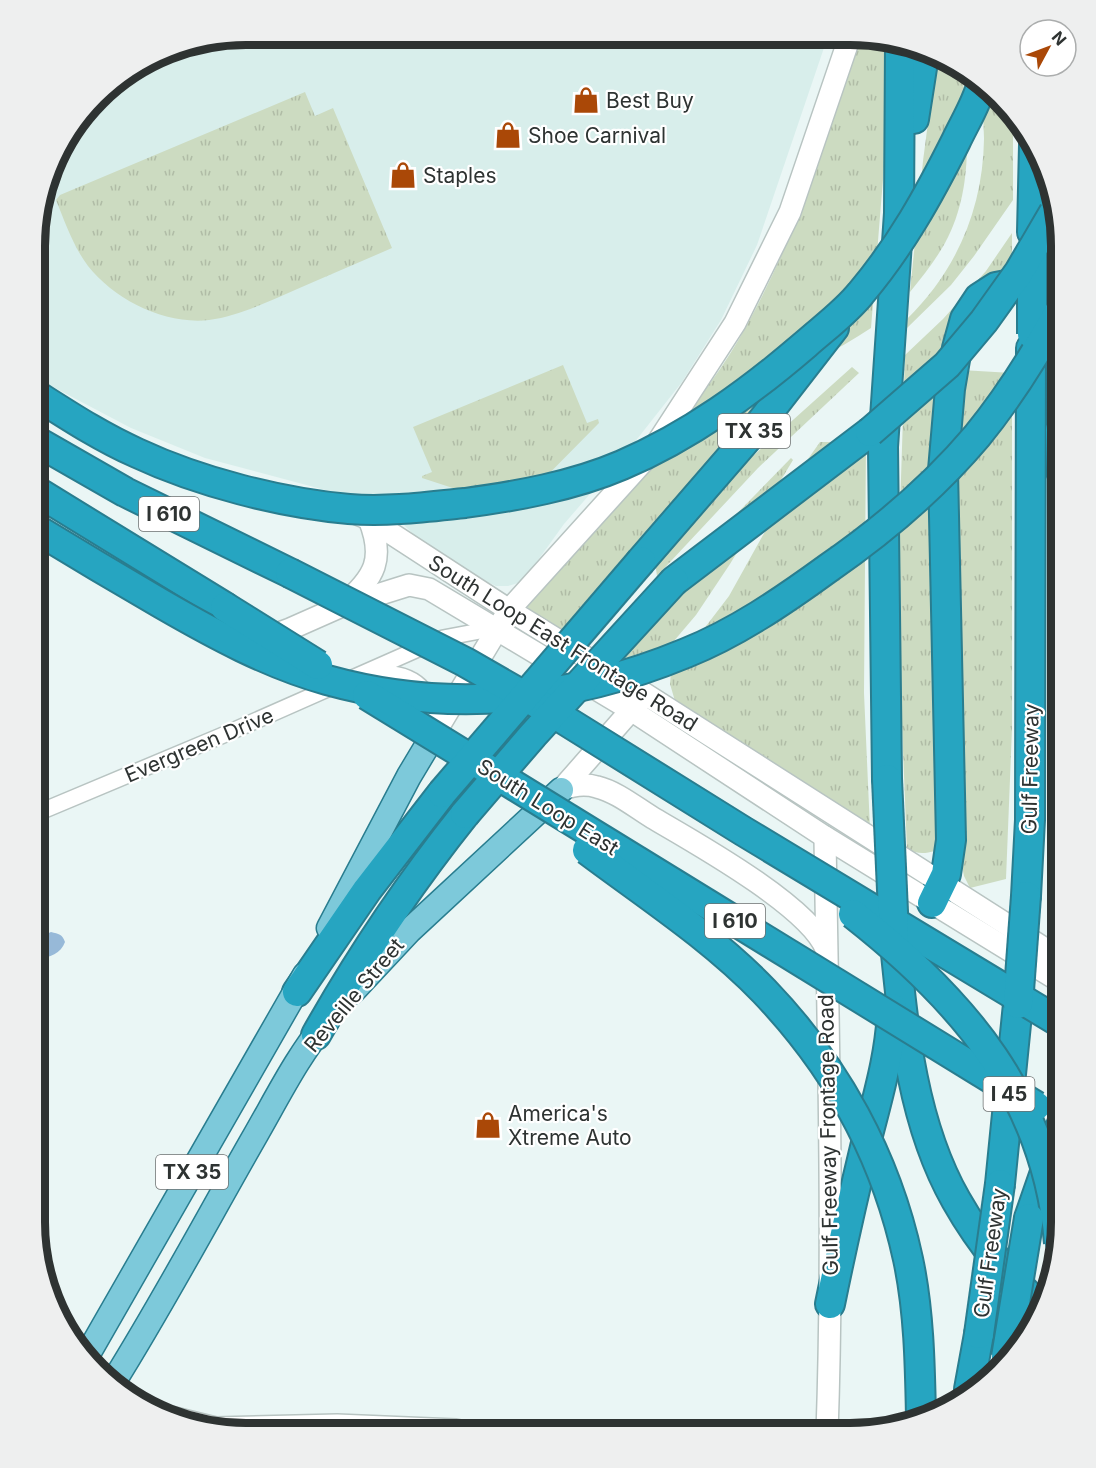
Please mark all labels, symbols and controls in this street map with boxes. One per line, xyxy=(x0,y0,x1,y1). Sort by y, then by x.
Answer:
north arrow xyxy=(1018,18,1078,78)
text: N xyxy=(1048,27,1071,49)
shop icon: Best Buy xyxy=(571,85,601,115)
place label: Best Buy xyxy=(606,88,694,113)
shop icon: Shoe Carnival xyxy=(493,120,523,150)
place label: Shoe Carnival xyxy=(528,123,666,148)
shop icon: Staples xyxy=(388,160,418,190)
place label: Staples xyxy=(423,163,497,188)
road number: TX 35 xyxy=(718,414,790,448)
road number: I 610 xyxy=(139,497,199,531)
street label: South Loop East Frontage Road xyxy=(424,550,702,736)
street label: Evergreen Drive xyxy=(121,702,277,788)
street label: Gulf Freeway xyxy=(1016,703,1044,835)
street label: South Loop East xyxy=(473,754,623,861)
road number: I 610 xyxy=(705,904,765,938)
street label: Reveille Street xyxy=(299,933,409,1057)
street label: Gulf Freeway Frontage Road xyxy=(813,994,843,1276)
road number: I 45 xyxy=(984,1077,1034,1111)
place label: America's Xtreme Auto xyxy=(508,1101,632,1150)
shop icon: America's Xtreme Auto xyxy=(473,1110,503,1140)
road number: TX 35 xyxy=(156,1155,228,1189)
street label: Gulf Freeway xyxy=(969,1186,1012,1319)

